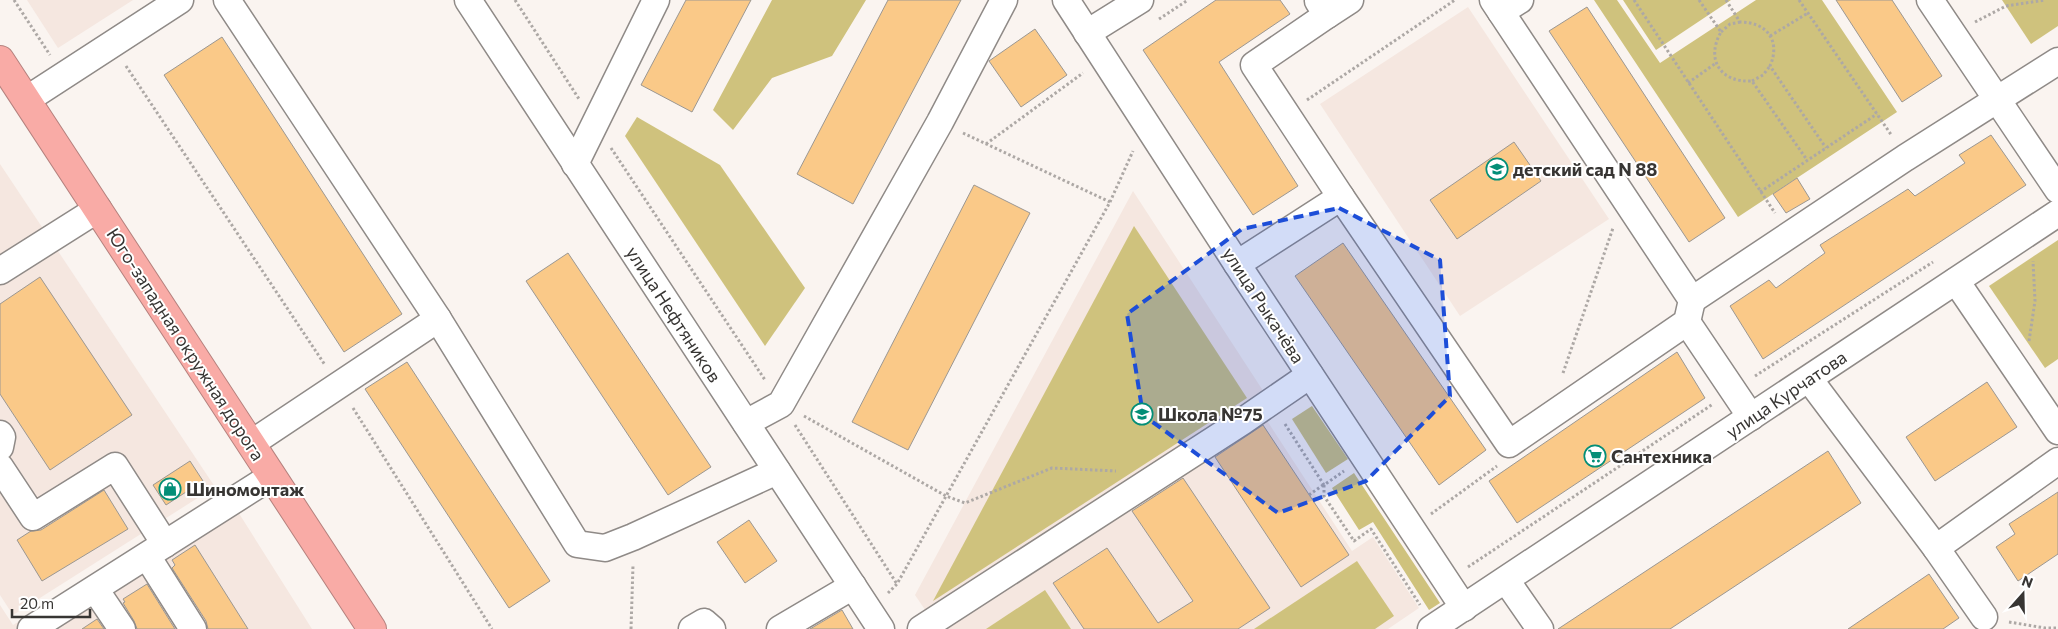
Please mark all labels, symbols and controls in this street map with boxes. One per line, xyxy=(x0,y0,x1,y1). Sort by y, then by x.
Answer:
school or university icon: детский сад N 88 xyxy=(1485,157,1509,181)
place label: детский сад N 88 xyxy=(1513,158,1657,180)
street label: Юго-западная окружная дорога xyxy=(102,224,270,464)
street label: улица Нефтяников xyxy=(622,242,726,386)
street label: улица Рыкачёва xyxy=(1218,243,1310,367)
street label: улица Курчатова xyxy=(1721,345,1851,443)
school or university icon: Школа №75 xyxy=(1130,402,1154,426)
place label: Школа №75 xyxy=(1158,403,1263,425)
supermarket icon: Сантехника xyxy=(1583,444,1607,468)
place label: Сантехника xyxy=(1611,445,1712,467)
shop icon: Шиномонтаж xyxy=(158,477,182,501)
place label: Шиномонтаж xyxy=(186,478,305,500)
north arrow xyxy=(1998,569,2048,619)
text: N xyxy=(2020,572,2035,591)
scale bar xyxy=(12,586,90,618)
text: 20 m xyxy=(20,594,54,612)

